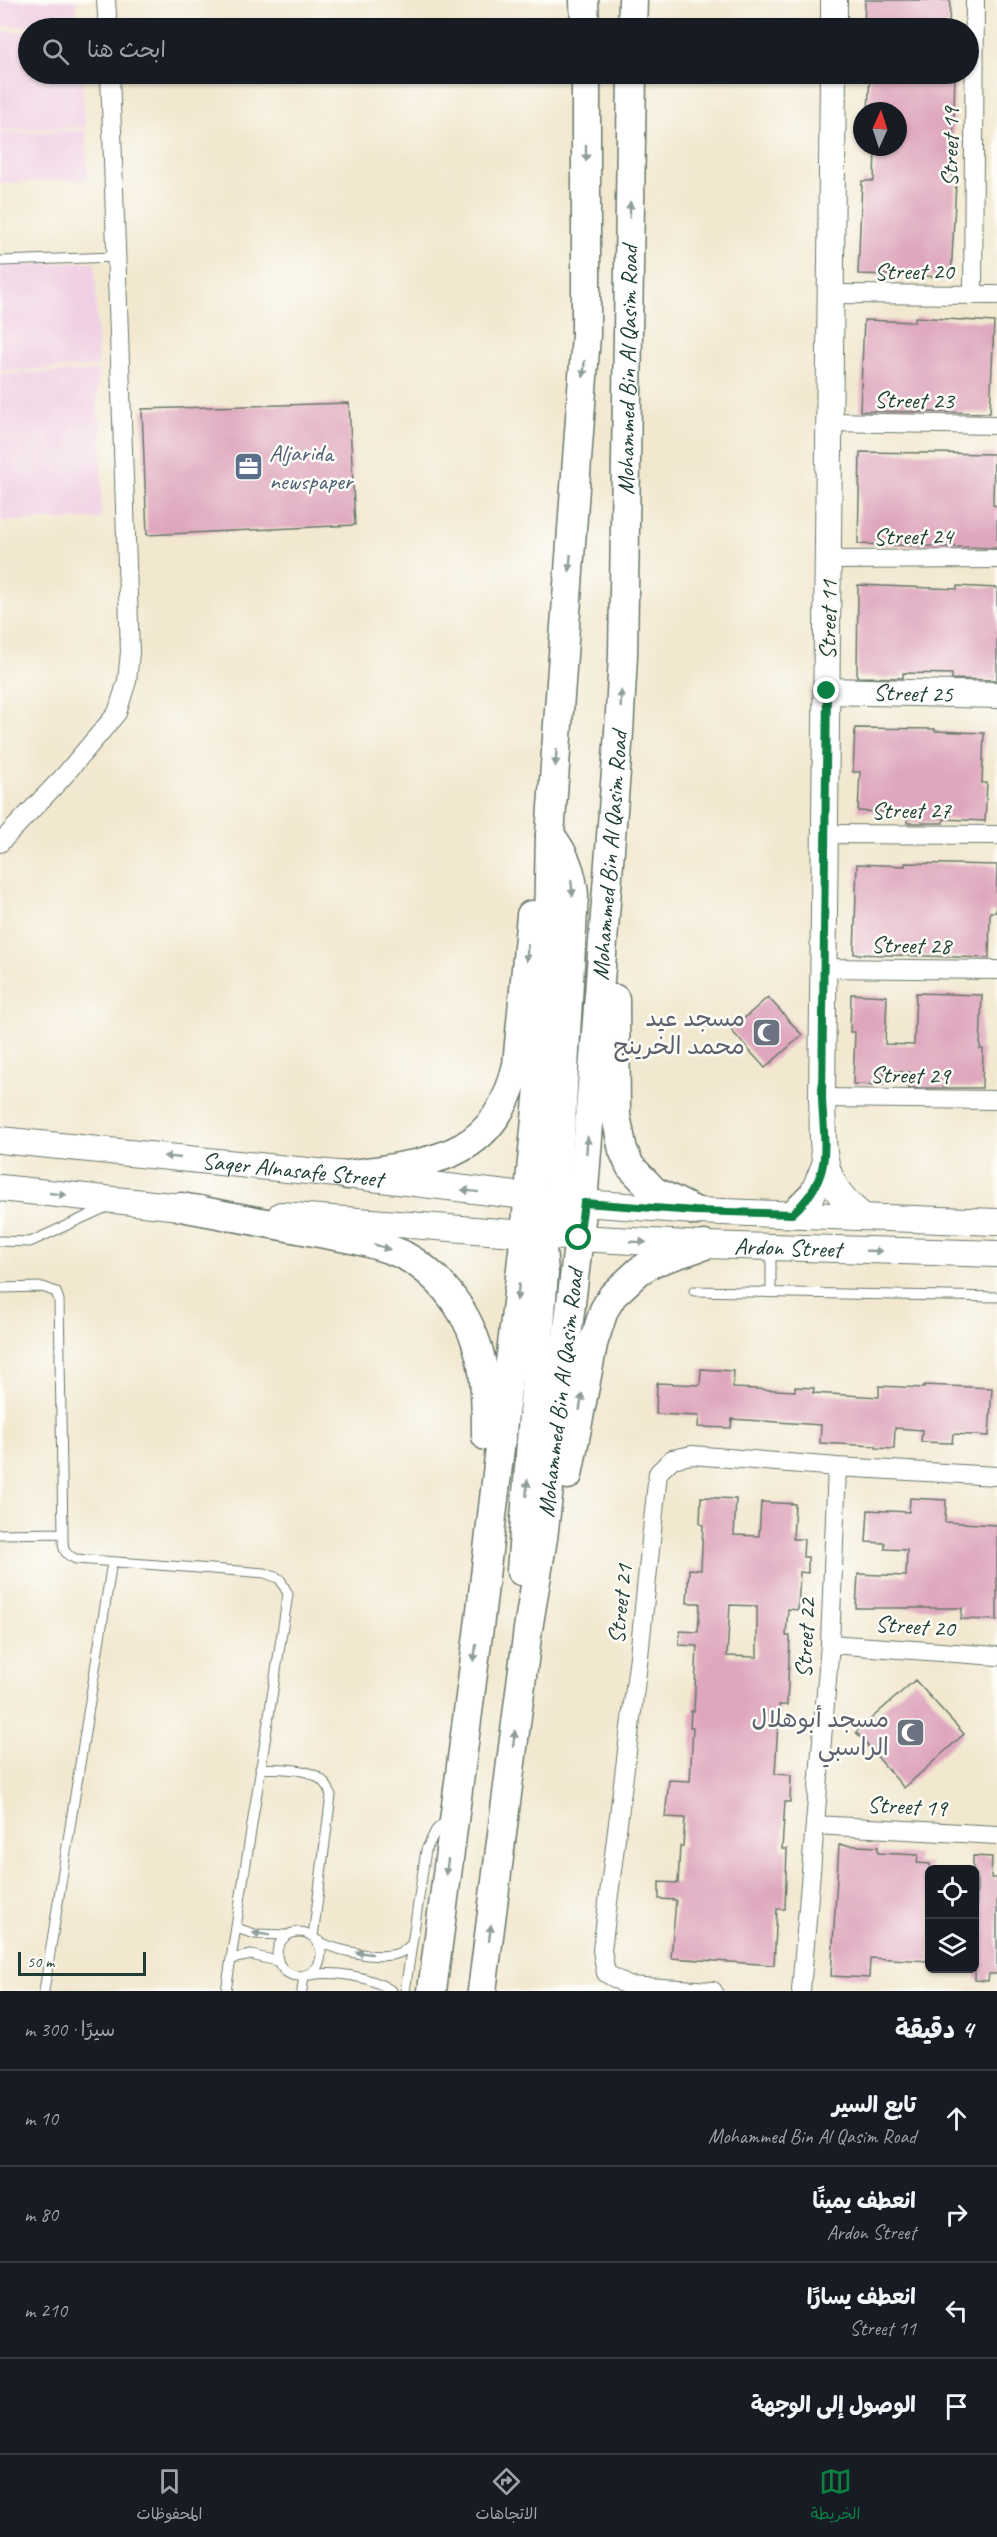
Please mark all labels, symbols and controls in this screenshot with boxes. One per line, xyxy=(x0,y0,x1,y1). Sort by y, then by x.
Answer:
search box xyxy=(18,18,979,84)
icon: search xyxy=(39,35,72,68)
text: ابحث هنا xyxy=(87,36,166,64)
north arrow xyxy=(853,102,907,156)
street label: Street 19 xyxy=(934,105,966,187)
one-way arrow xyxy=(581,143,591,162)
one-way arrow xyxy=(625,200,634,219)
street label: Mohammed Bin Al Qasim Road xyxy=(610,241,644,495)
street label: Street 20 xyxy=(874,256,956,286)
one-way arrow xyxy=(579,359,588,378)
street label: Street 23 xyxy=(874,384,956,416)
place label: Aljarida newspaper xyxy=(269,438,355,496)
office icon: Aljarida newspaper xyxy=(232,451,264,483)
street label: Street 24 xyxy=(873,521,955,551)
one-way arrow xyxy=(565,554,574,573)
street label: Street 11 xyxy=(812,579,844,660)
route end xyxy=(813,677,839,703)
street label: Street 25 xyxy=(873,677,954,709)
one-way arrow xyxy=(616,689,625,708)
street label: Mohammed Bin Al Qasim Road xyxy=(585,726,634,981)
one-way arrow xyxy=(551,748,561,767)
street label: Street 27 xyxy=(871,795,952,825)
one-way arrow xyxy=(567,879,577,898)
street label: Street 28 xyxy=(871,929,953,961)
one-way arrow xyxy=(522,944,532,963)
place label: مسجد عيد محمد الخرينج xyxy=(613,1003,745,1062)
mosque icon: مسجد عيد محمد الخرينج xyxy=(750,1016,782,1048)
street label: Street 29 xyxy=(870,1059,952,1091)
one-way arrow xyxy=(583,1135,592,1154)
street label: Saqer Alnasafe Street xyxy=(201,1145,388,1195)
one-way arrow xyxy=(162,1152,181,1162)
one-way arrow xyxy=(461,1186,480,1195)
one-way arrow xyxy=(49,1190,68,1199)
route start xyxy=(565,1224,591,1250)
street label: Ardon Street xyxy=(734,1231,845,1264)
one-way arrow xyxy=(628,1237,647,1246)
one-way arrow xyxy=(373,1243,391,1252)
one-way arrow xyxy=(865,1246,884,1256)
street label: Mohammed Bin Al Qasim Road xyxy=(531,1264,590,1519)
one-way arrow xyxy=(513,1283,523,1302)
one-way arrow xyxy=(577,1392,586,1411)
one-way arrow xyxy=(522,1478,532,1497)
street label: Street 21 xyxy=(601,1562,639,1645)
street label: Street 22 xyxy=(788,1595,822,1679)
street label: Street 20 xyxy=(874,1608,958,1644)
one-way arrow xyxy=(471,1643,480,1662)
place label: مسجد أبوهلال الراسبي xyxy=(751,1704,889,1768)
mosque icon: مسجد أبوهلال الراسبي xyxy=(894,1717,926,1749)
one-way arrow xyxy=(509,1730,519,1749)
street label: Street 19 xyxy=(866,1789,950,1823)
one-way arrow xyxy=(442,1858,452,1877)
map controls xyxy=(925,1865,979,1973)
button: locate xyxy=(925,1865,979,1919)
button: layers xyxy=(925,1919,979,1973)
one-way arrow xyxy=(485,1923,494,1942)
one-way arrow xyxy=(251,1930,270,1939)
one-way arrow xyxy=(354,1948,373,1957)
scale bar xyxy=(18,1949,146,1976)
text: 50 m xyxy=(27,1952,54,1972)
text: 4 دقيقة xyxy=(895,2013,973,2046)
text: سيرًا · 300 m xyxy=(24,2017,115,2042)
text: تابع السير xyxy=(832,2091,916,2119)
icon: ahead xyxy=(940,2102,973,2135)
text: 10 m xyxy=(24,2106,58,2131)
text: Mohammed Bin Al Qasim Road xyxy=(708,2124,916,2149)
text: انعطف يمينًا xyxy=(812,2187,916,2215)
icon: right xyxy=(940,2198,973,2231)
text: 80 m xyxy=(24,2202,58,2227)
text: Ardon Street xyxy=(827,2220,916,2245)
text: انعطف يسارًا xyxy=(807,2283,916,2311)
icon: left xyxy=(940,2294,973,2327)
text: 210 m xyxy=(24,2298,67,2323)
text: Street 11 xyxy=(850,2316,916,2341)
icon: arrive xyxy=(940,2390,973,2423)
text: الوصول إلى الوجهة xyxy=(751,2391,916,2419)
tab: المحفوظات xyxy=(137,2465,202,2528)
tab: الاتجاهات xyxy=(476,2465,537,2528)
tab: الخريطة xyxy=(811,2465,860,2528)

